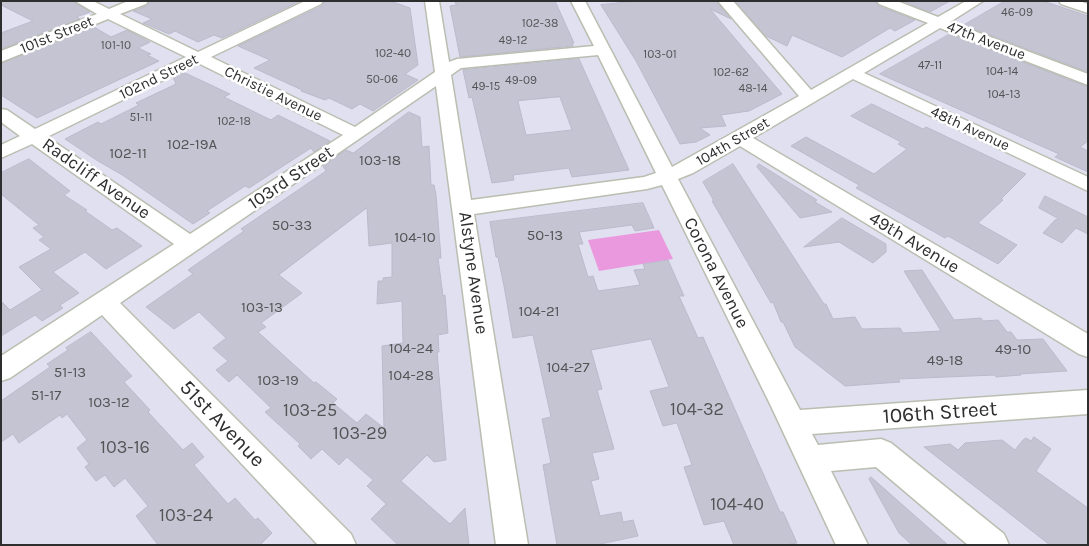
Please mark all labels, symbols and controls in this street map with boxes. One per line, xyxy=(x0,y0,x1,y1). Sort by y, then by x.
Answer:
house number: 46-09 xyxy=(1001,6,1033,20)
street label: 101st Street xyxy=(18,12,96,58)
house number: 102-38 xyxy=(522,17,558,31)
street label: 47th Avenue xyxy=(944,18,1028,64)
house number: 49-12 xyxy=(499,34,527,48)
house number: 101-10 xyxy=(101,39,131,53)
house number: 102-40 xyxy=(375,47,411,61)
house number: 103-01 xyxy=(643,48,677,62)
street label: 102nd Street xyxy=(117,50,201,104)
house number: 47-11 xyxy=(918,59,942,73)
street label: Christie Avenue xyxy=(221,63,325,125)
house number: 104-14 xyxy=(986,65,1018,79)
house number: 102-62 xyxy=(713,66,749,80)
house number: 50-06 xyxy=(366,73,398,87)
house number: 49-09 xyxy=(505,74,537,88)
house number: 49-15 xyxy=(472,80,500,94)
house number: 48-14 xyxy=(739,82,767,96)
house number: 104-13 xyxy=(987,88,1021,102)
street label: 48th Avenue xyxy=(928,103,1012,155)
house number: 51-11 xyxy=(130,111,152,125)
street label: 104th Street xyxy=(693,114,773,170)
house number: 102-18 xyxy=(217,115,251,129)
street label: Radcliff Avenue xyxy=(38,134,154,224)
house number: 102-19A xyxy=(167,136,217,154)
street label: 103rd Street xyxy=(244,142,338,214)
house number: 102-11 xyxy=(109,145,147,163)
house number: 103-18 xyxy=(359,152,401,170)
street label: 49th Avenue xyxy=(865,208,963,278)
street label: Alstyne Avenue xyxy=(454,210,492,336)
street label: Corona Avenue xyxy=(679,214,753,332)
house number: 50-33 xyxy=(272,217,312,235)
house number: 50-13 xyxy=(527,227,563,245)
house number: 104-10 xyxy=(394,229,436,247)
house number: 103-13 xyxy=(241,299,283,317)
house number: 104-21 xyxy=(518,303,560,321)
house number: 104-24 xyxy=(389,340,433,358)
house number: 49-10 xyxy=(995,341,1031,359)
house number: 49-18 xyxy=(927,352,963,370)
house number: 104-27 xyxy=(546,359,590,377)
house number: 51-13 xyxy=(54,364,86,382)
house number: 104-28 xyxy=(388,367,434,385)
house number: 103-19 xyxy=(257,372,299,390)
street label: 51st Avenue xyxy=(174,375,270,473)
house number: 51-17 xyxy=(31,387,61,405)
house number: 103-12 xyxy=(88,394,130,412)
street label: 106th Street xyxy=(882,396,998,430)
house number: 104-32 xyxy=(670,399,724,421)
house number: 103-25 xyxy=(283,400,337,422)
house number: 103-29 xyxy=(333,423,387,445)
house number: 103-16 xyxy=(100,437,150,459)
house number: 104-40 xyxy=(710,494,764,516)
house number: 103-24 xyxy=(159,505,213,527)

